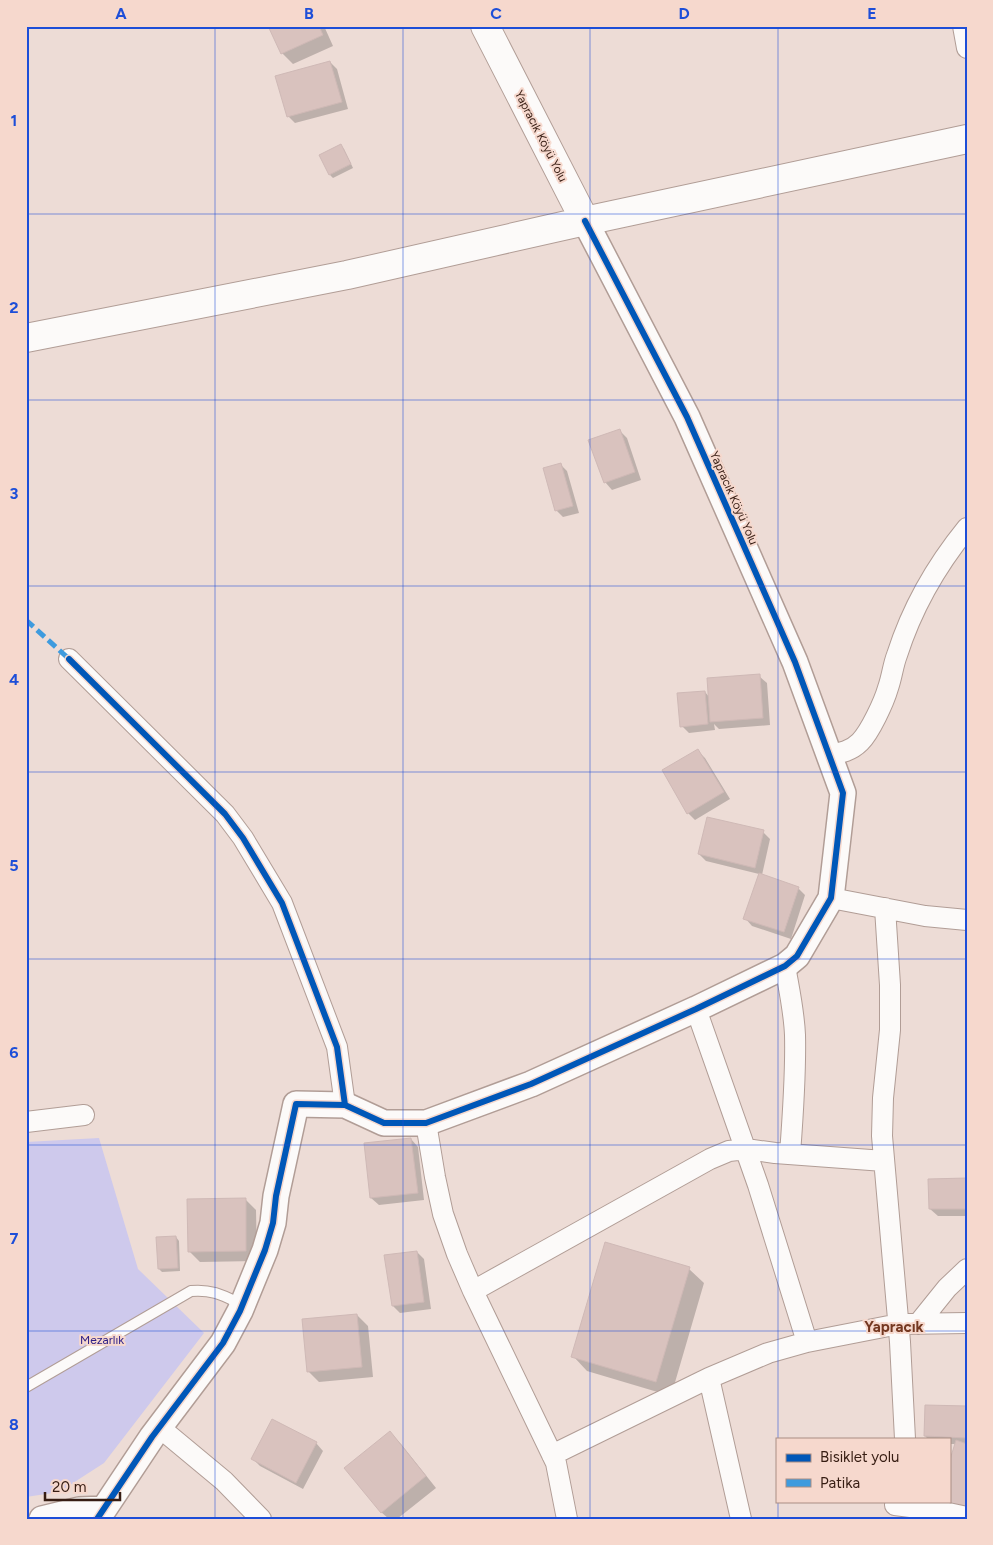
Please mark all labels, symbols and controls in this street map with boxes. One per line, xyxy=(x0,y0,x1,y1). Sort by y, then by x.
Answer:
text: A xyxy=(115,4,127,23)
text: B xyxy=(304,4,314,23)
text: C xyxy=(490,4,502,23)
text: D xyxy=(678,4,690,23)
text: E xyxy=(867,4,877,23)
street label: Yapracık Köyü Yolu xyxy=(512,88,570,184)
text: 1 xyxy=(11,111,17,130)
text: 2 xyxy=(9,298,19,317)
street label: Yapracık Köyü Yolu xyxy=(707,449,761,547)
text: 3 xyxy=(10,484,19,503)
text: 4 xyxy=(9,670,19,689)
text: 5 xyxy=(9,856,19,875)
text: 6 xyxy=(9,1043,19,1062)
text: 7 xyxy=(10,1229,19,1248)
district label: Yapracık xyxy=(864,1318,924,1336)
park label: Mezarlık xyxy=(80,1333,124,1347)
text: 8 xyxy=(9,1415,19,1434)
legend xyxy=(776,1438,950,1502)
text: Bisiklet yolu xyxy=(820,1448,899,1466)
scale bar xyxy=(45,1470,120,1502)
text: Patika xyxy=(820,1474,860,1492)
text: 20 m xyxy=(52,1478,86,1496)

